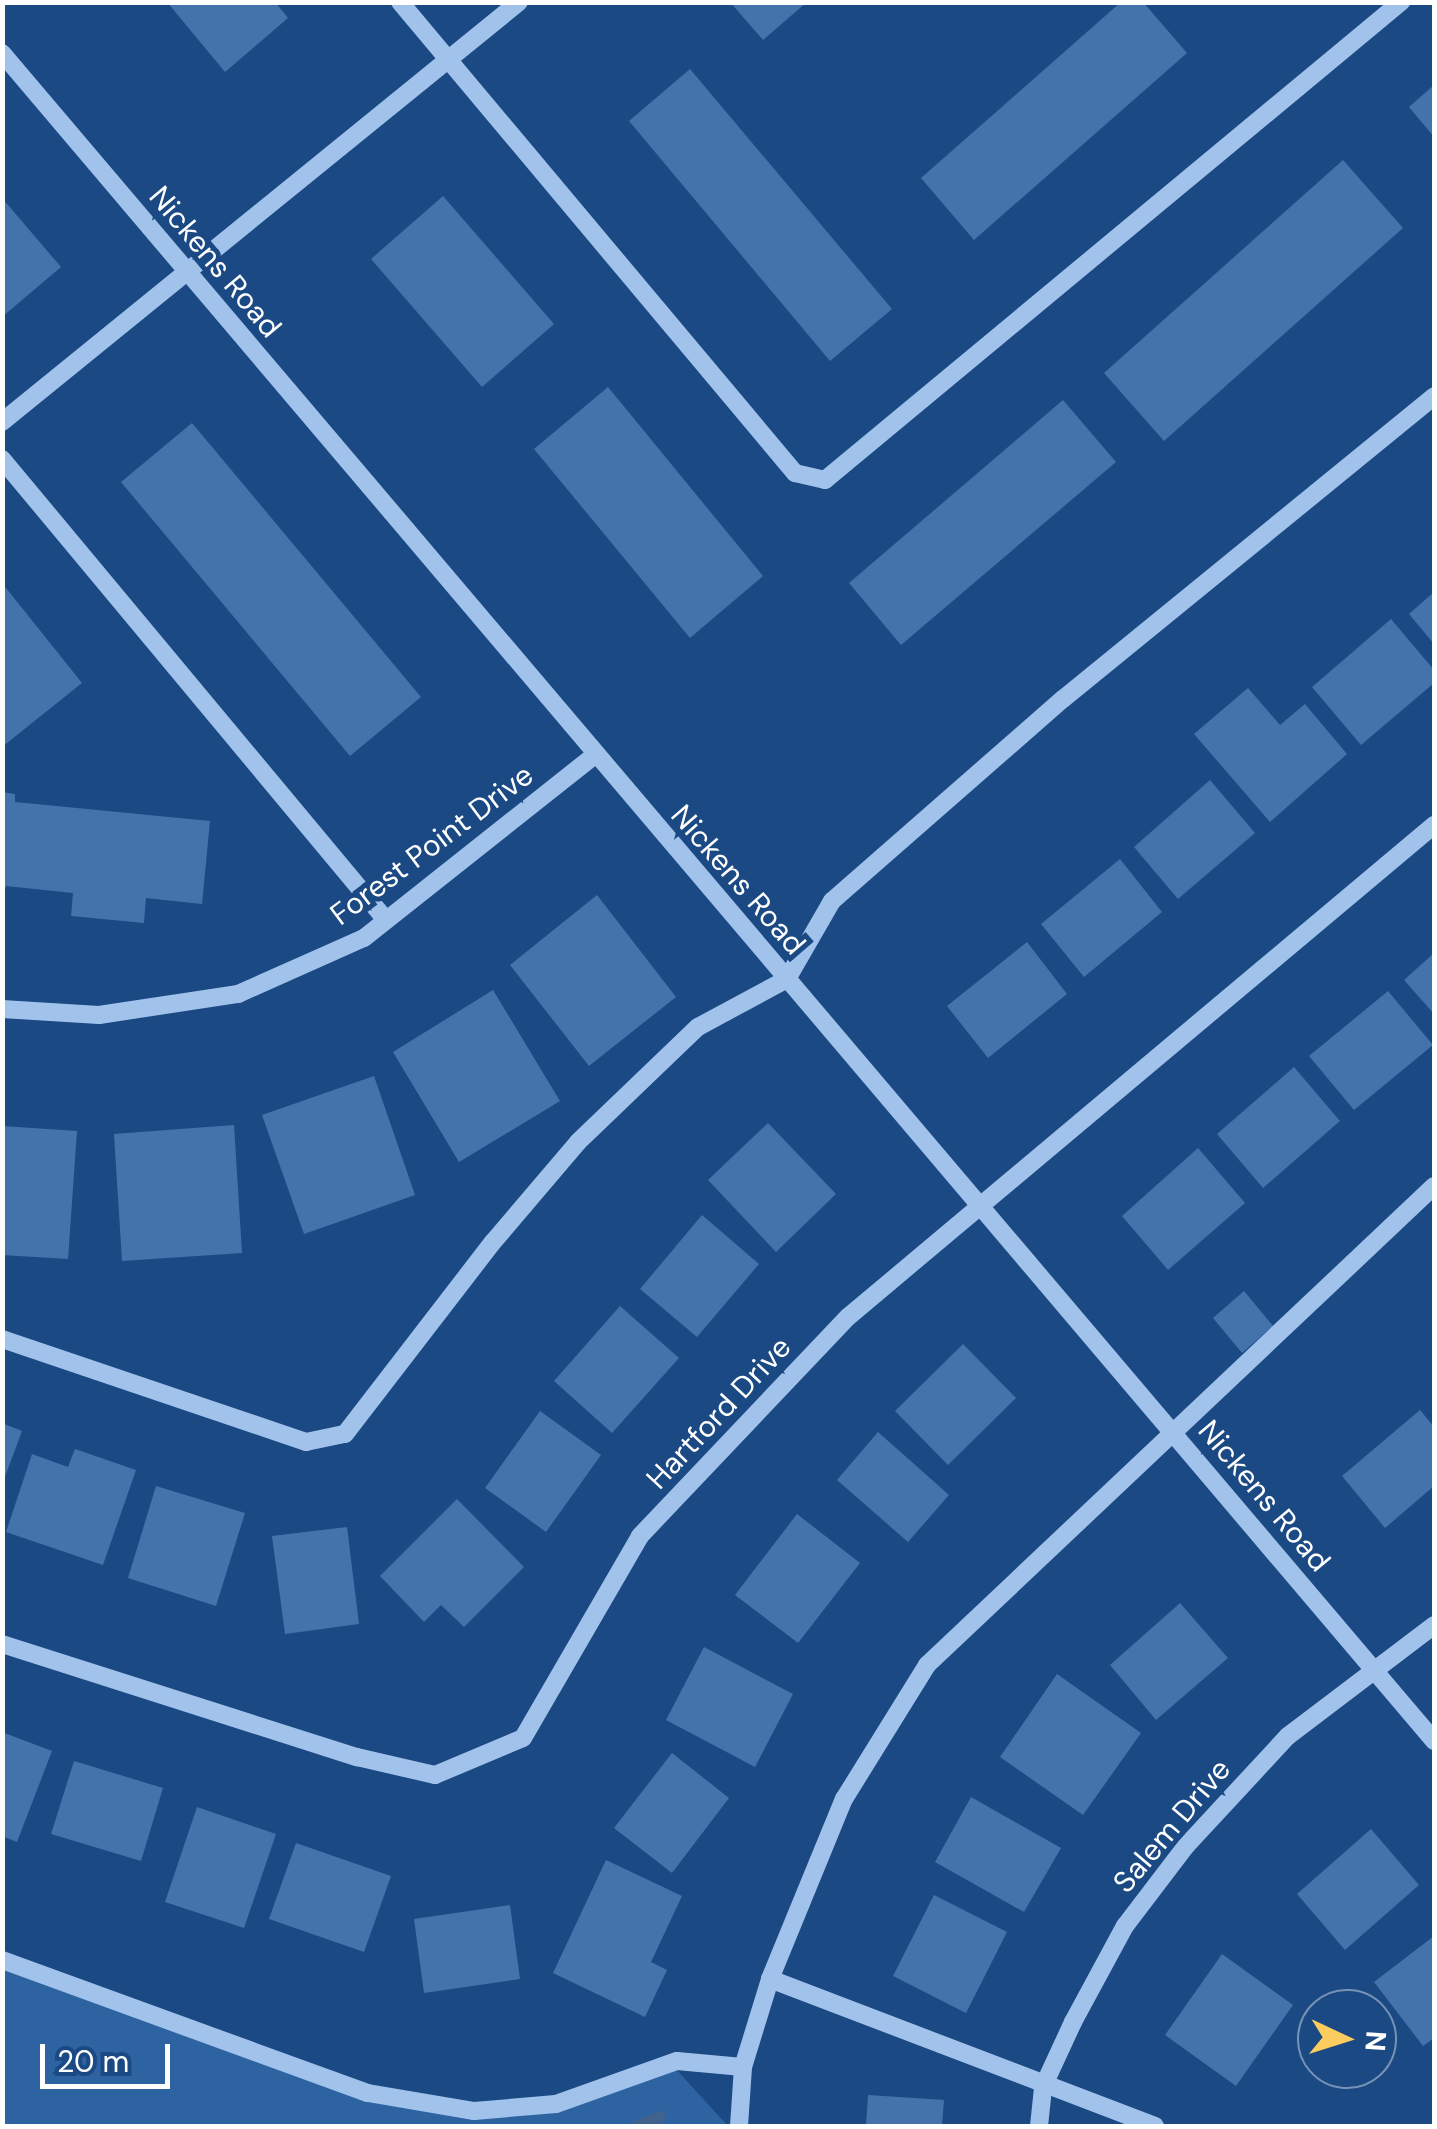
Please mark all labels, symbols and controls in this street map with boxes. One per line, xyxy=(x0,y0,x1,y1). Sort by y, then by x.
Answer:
street label: Nickens Road xyxy=(141,179,289,345)
street label: Forest Point Drive xyxy=(324,757,540,933)
street label: Nickens Road xyxy=(663,798,813,962)
street label: Hartford Drive xyxy=(639,1329,799,1497)
street label: Nickens Road xyxy=(1190,1413,1338,1579)
street label: Salem Drive xyxy=(1106,1752,1238,1900)
north arrow xyxy=(1297,1989,1397,2089)
scale bar xyxy=(45,2024,175,2086)
text: N xyxy=(1356,2030,1395,2052)
text: 20 m xyxy=(57,2042,129,2081)

